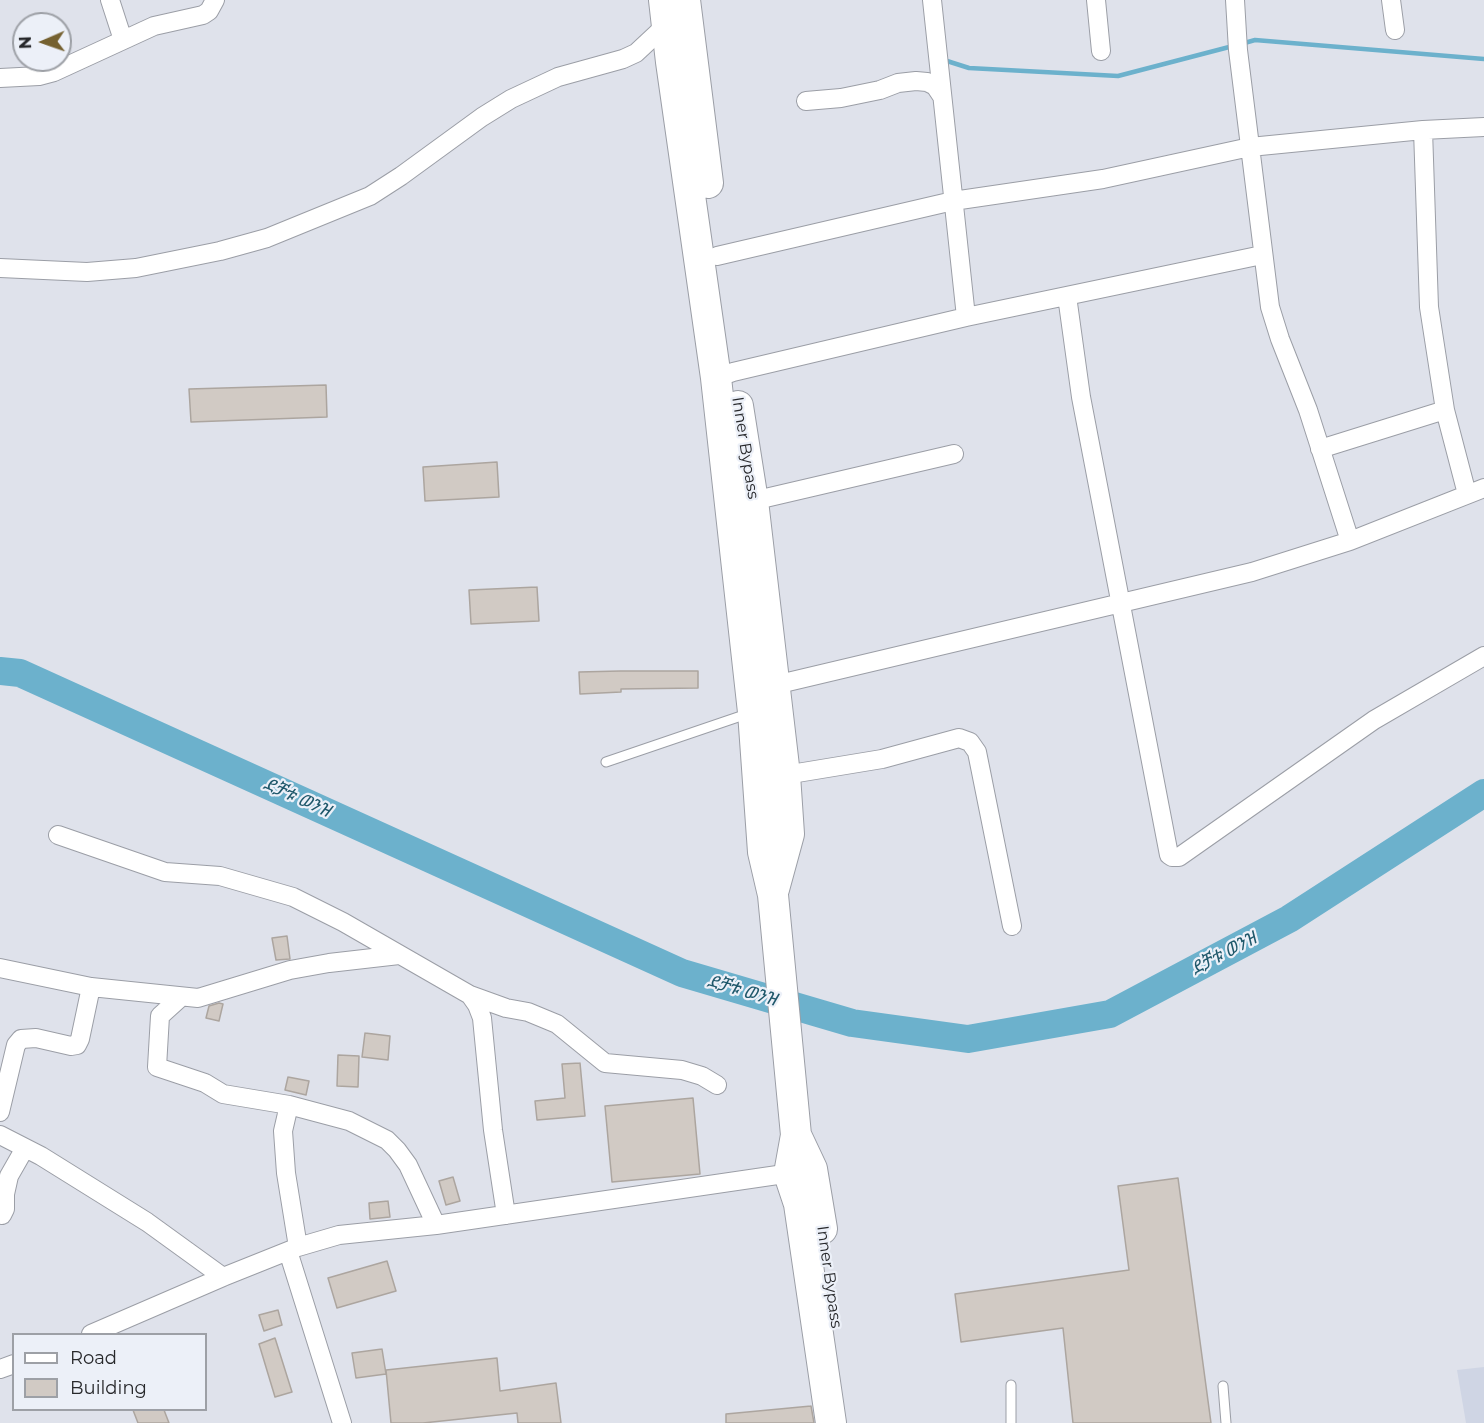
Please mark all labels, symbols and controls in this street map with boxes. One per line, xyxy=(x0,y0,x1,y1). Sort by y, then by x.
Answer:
north arrow xyxy=(12,12,72,72)
text: N xyxy=(16,36,35,49)
street label: Inner Bypass xyxy=(727,395,763,501)
water label: ደቻቱ ወንዝ xyxy=(260,774,334,822)
water label: ደቻቱ ወንዝ xyxy=(1187,928,1261,980)
water label: ደቻቱ ወንዝ xyxy=(705,971,779,1011)
street label: Inner Bypass xyxy=(812,1225,846,1329)
legend xyxy=(12,1333,207,1411)
text: Road xyxy=(70,1347,117,1369)
text: Building xyxy=(70,1377,147,1399)

